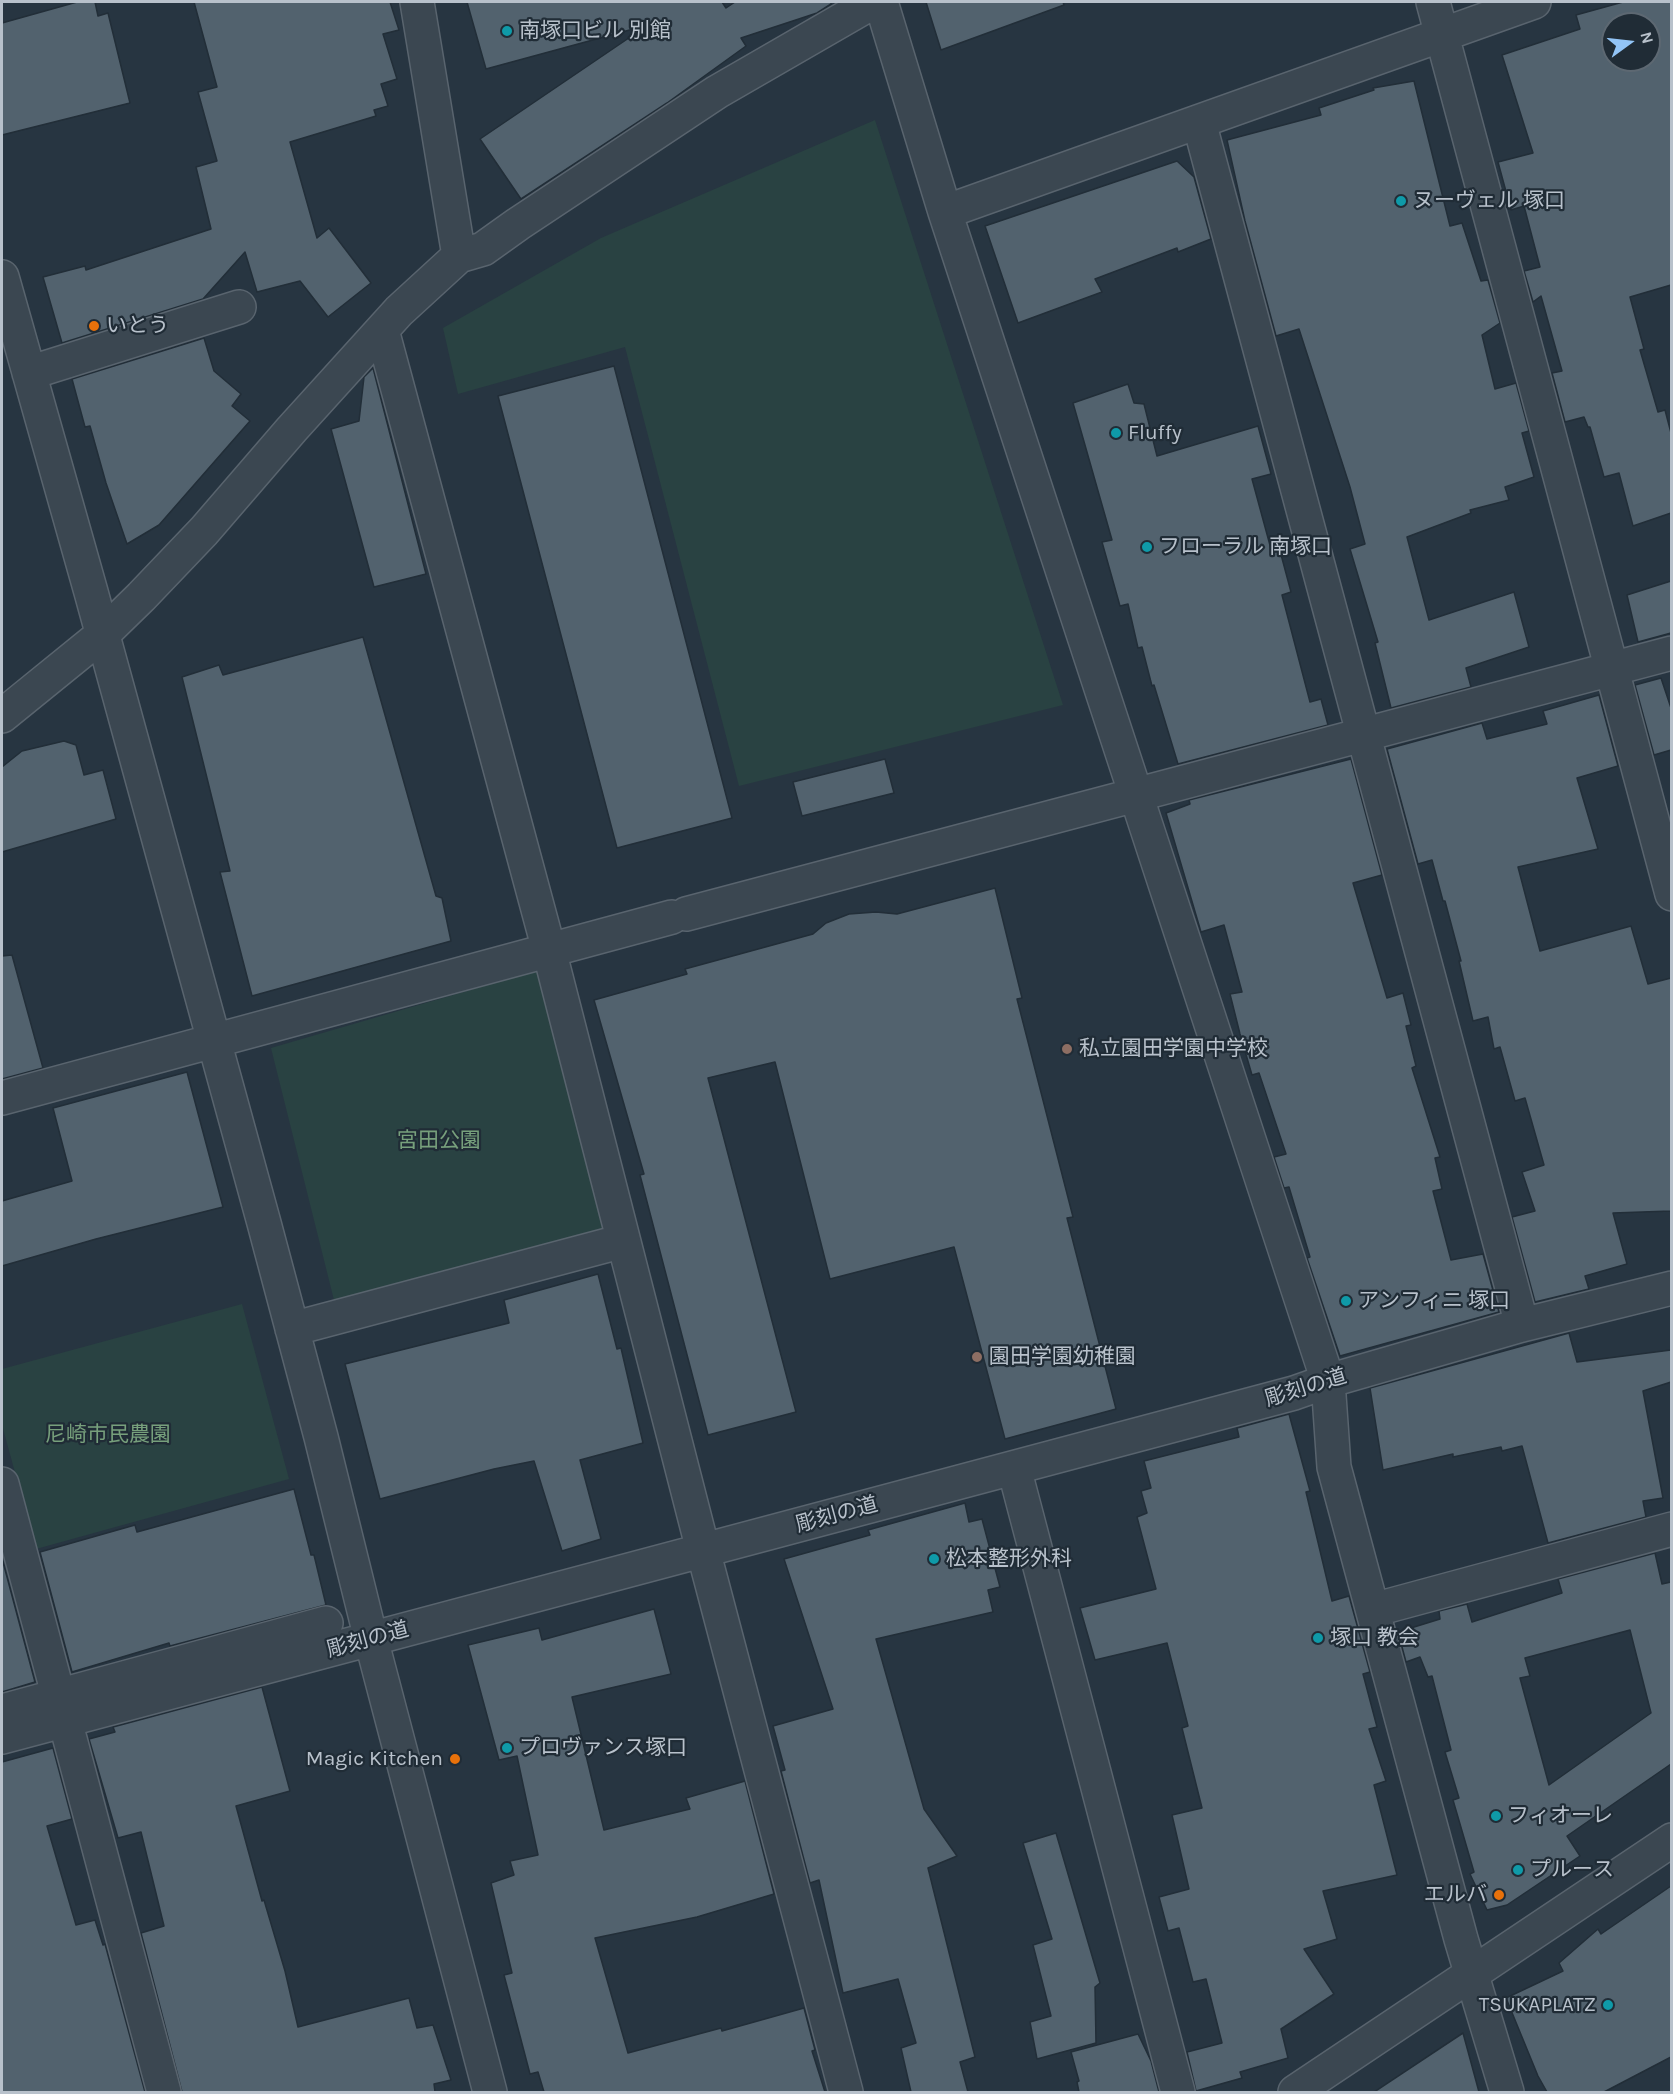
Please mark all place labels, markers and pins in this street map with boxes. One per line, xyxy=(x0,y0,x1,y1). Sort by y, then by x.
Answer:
place label: 南塚口ビル 別館 xyxy=(519,18,671,44)
marker: 南塚口ビル 別館 xyxy=(500,24,514,38)
place label: ヌーヴェル 塚口 xyxy=(1413,188,1565,214)
marker: ヌーヴェル 塚口 xyxy=(1394,194,1408,208)
place label: いとう xyxy=(106,313,169,339)
marker: いとう xyxy=(87,319,101,333)
place label: Fluffy xyxy=(1128,420,1182,446)
marker: Fluffy xyxy=(1109,426,1123,440)
place label: フローラル 南塚口 xyxy=(1159,534,1332,560)
marker: フローラル 南塚口 xyxy=(1140,540,1154,554)
place label: 私立園田学園中学校 xyxy=(1079,1036,1268,1062)
marker: 私立園田学園中学校 xyxy=(1060,1042,1074,1056)
place label: アンフィニ 塚口 xyxy=(1358,1288,1510,1314)
marker: アンフィニ 塚口 xyxy=(1339,1294,1353,1308)
place label: 園田学園幼稚園 xyxy=(989,1344,1136,1370)
marker: 園田学園幼稚園 xyxy=(970,1350,984,1364)
place label: 松本整形外科 xyxy=(946,1546,1072,1572)
marker: 松本整形外科 xyxy=(927,1552,941,1566)
place label: 塚口 教会 xyxy=(1330,1625,1419,1651)
marker: 塚口 教会 xyxy=(1311,1631,1325,1645)
place label: プロヴァンス塚口 xyxy=(519,1735,687,1761)
marker: プロヴァンス塚口 xyxy=(500,1741,514,1755)
place label: Magic Kitchen xyxy=(306,1746,443,1772)
marker: Magic Kitchen xyxy=(448,1752,462,1766)
place label: フィオーレ xyxy=(1508,1803,1613,1829)
marker: フィオーレ xyxy=(1489,1809,1503,1823)
place label: プルース xyxy=(1530,1857,1614,1883)
marker: プルース xyxy=(1511,1863,1525,1877)
place label: エルバ xyxy=(1424,1882,1487,1908)
marker: エルバ xyxy=(1492,1888,1506,1902)
place label: TSUKAPLATZ xyxy=(1479,1992,1596,2018)
marker: TSUKAPLATZ xyxy=(1601,1998,1615,2012)

